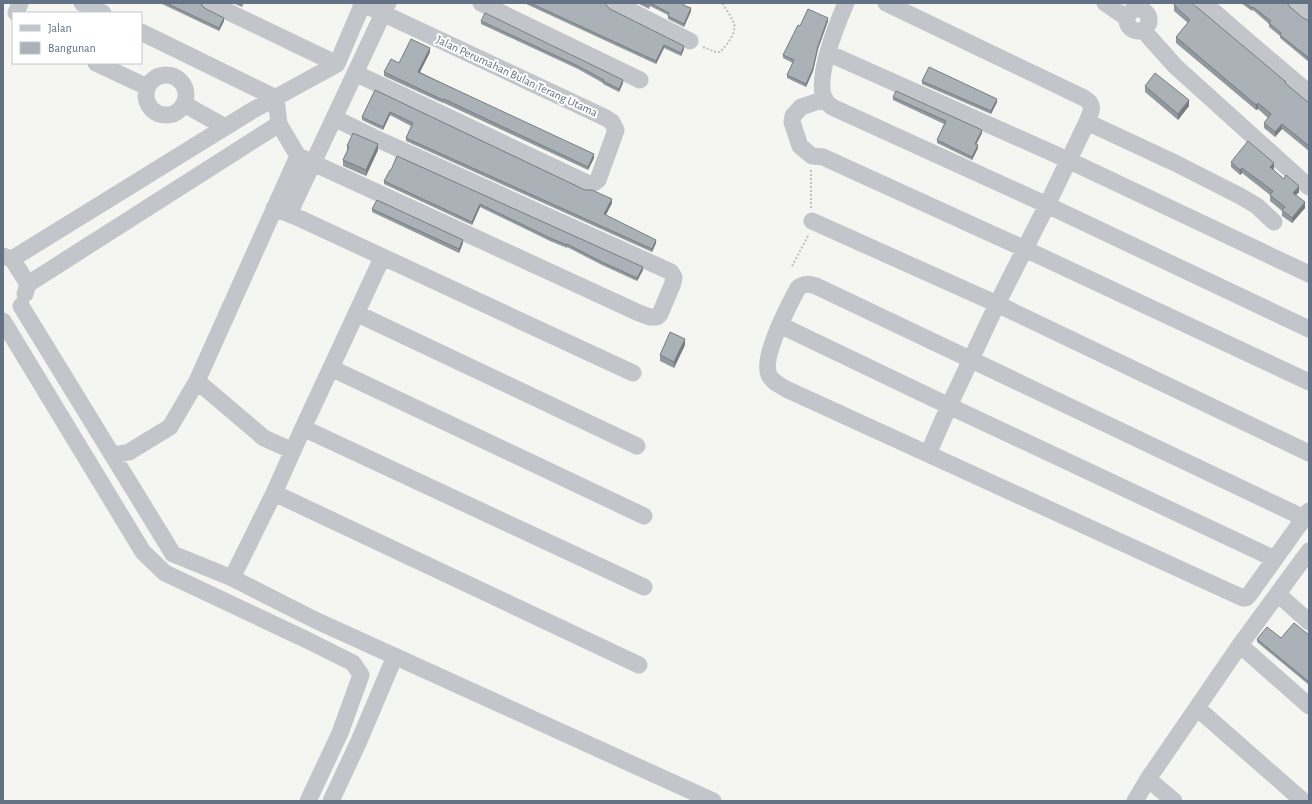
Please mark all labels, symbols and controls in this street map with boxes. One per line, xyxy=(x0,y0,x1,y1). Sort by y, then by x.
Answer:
legend xyxy=(12,12,142,64)
text: Jalan xyxy=(48,22,72,34)
street label: Jalan Perumahan Bulan Terang Utama xyxy=(434,33,600,119)
text: Bangunan xyxy=(48,42,96,54)

